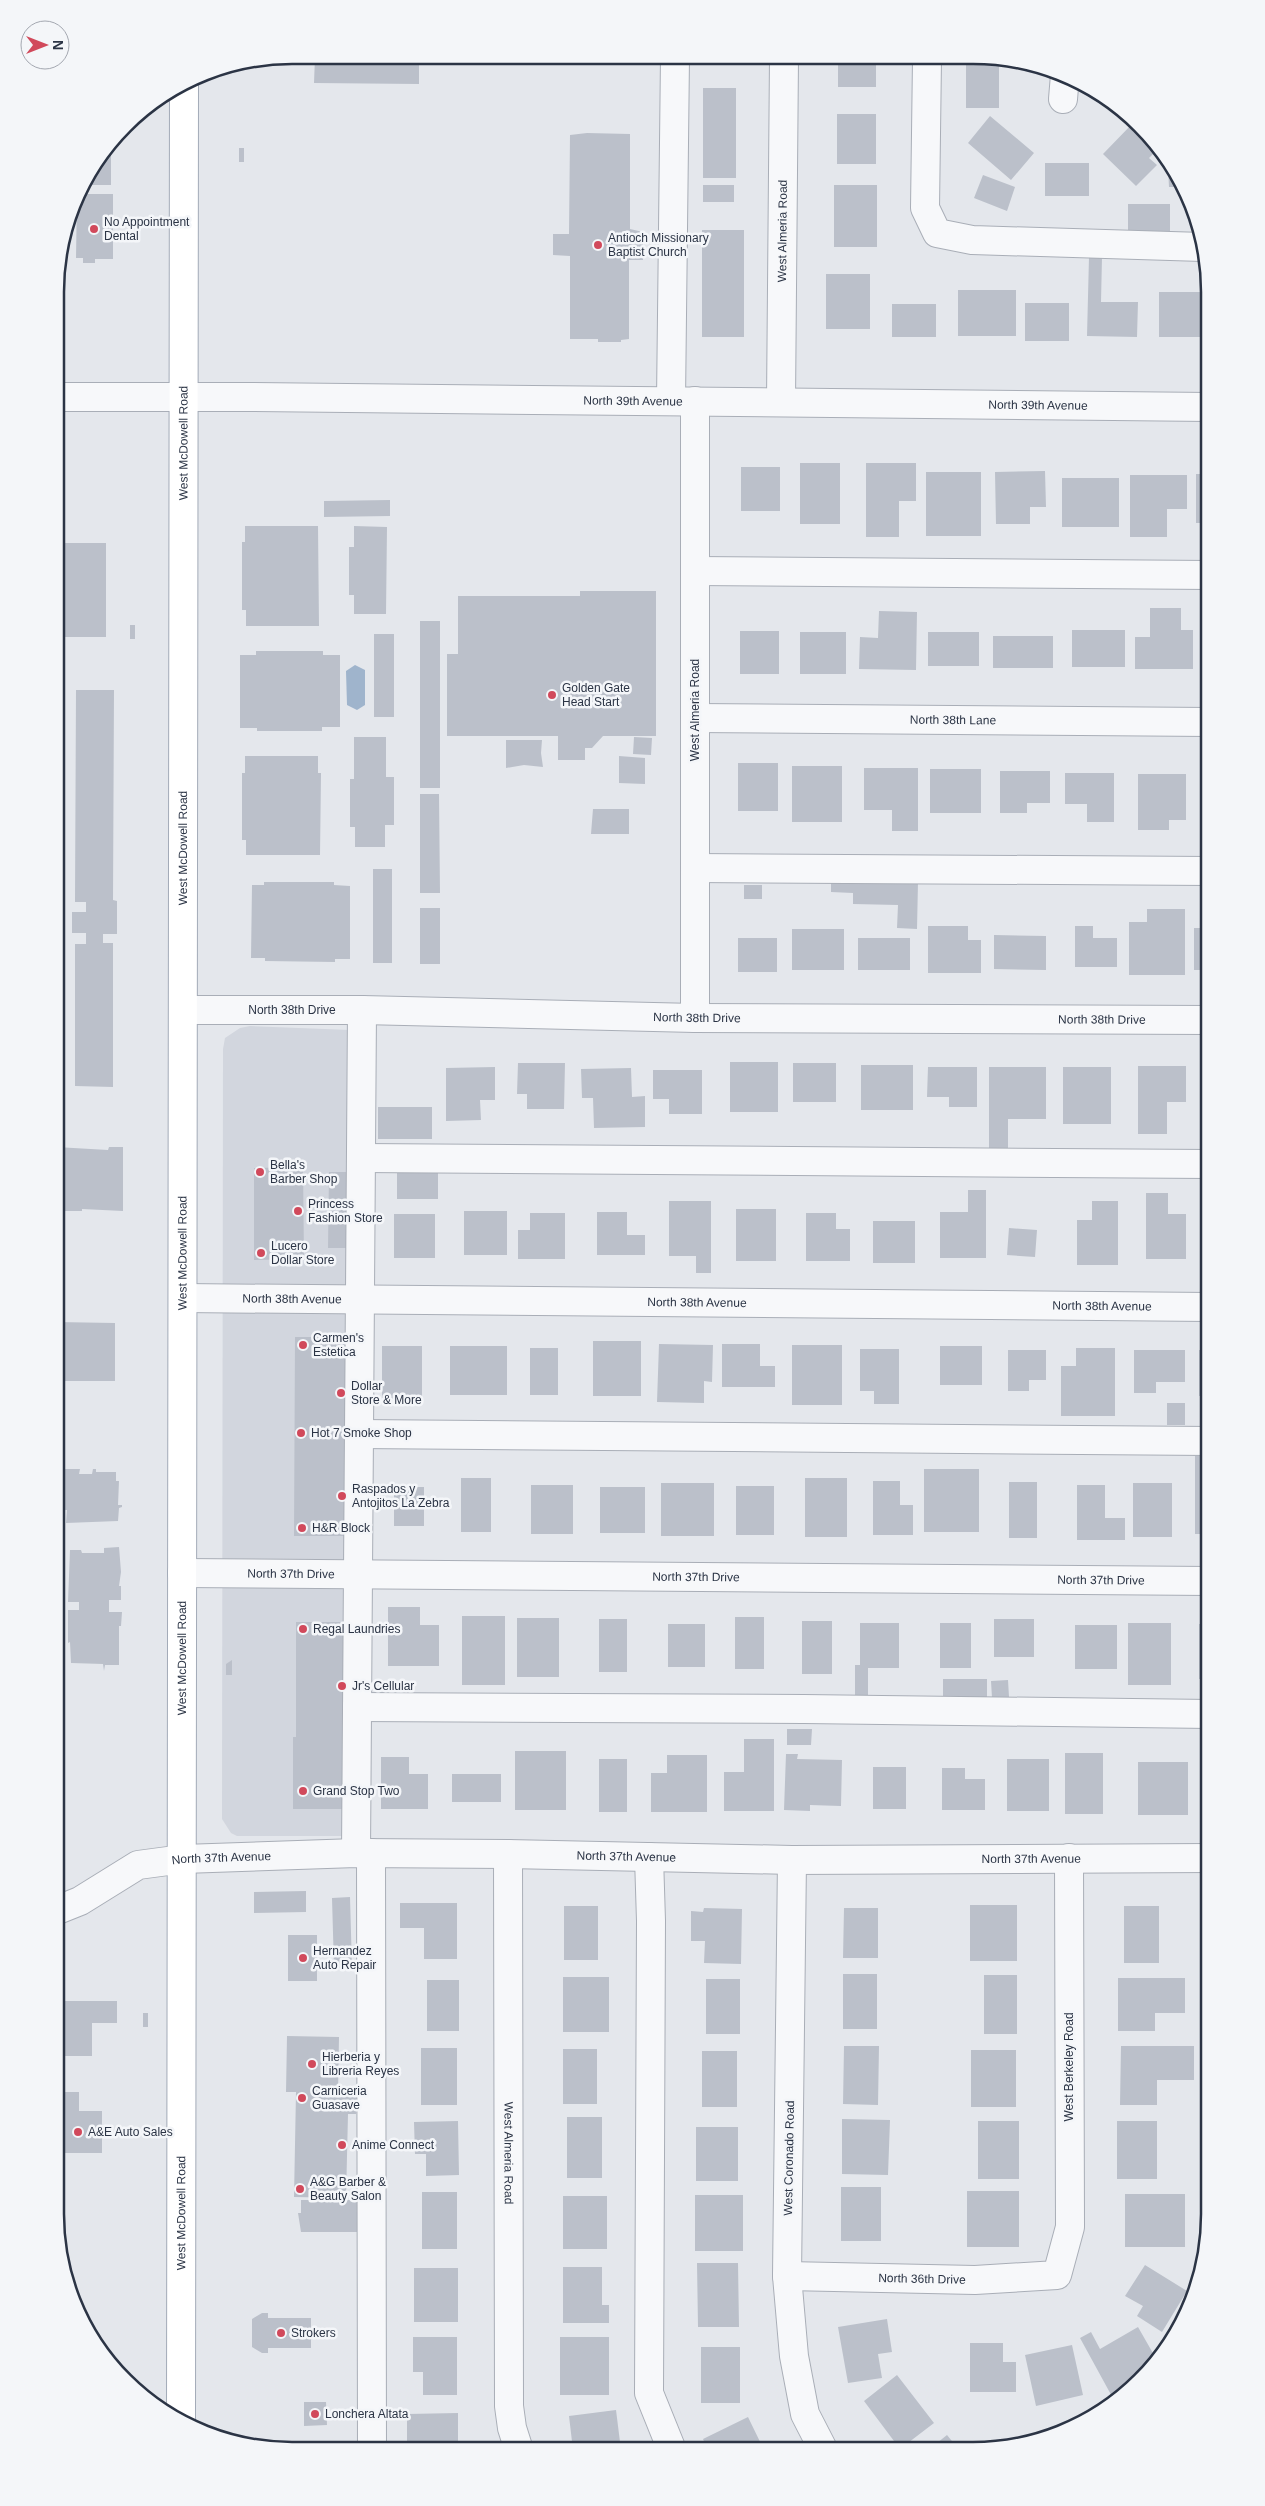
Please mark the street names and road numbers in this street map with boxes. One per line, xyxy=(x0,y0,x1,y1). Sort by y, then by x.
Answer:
street label: West Almeria Road xyxy=(775,180,790,282)
street label: West McDowell Road xyxy=(176,386,191,500)
street label: North 39th Avenue xyxy=(583,393,683,409)
street label: North 39th Avenue xyxy=(988,398,1088,413)
street label: West Almeria Road xyxy=(688,659,702,761)
street label: North 38th Lane xyxy=(910,713,996,727)
street label: West McDowell Road xyxy=(176,791,190,905)
street label: North 38th Drive xyxy=(248,1003,336,1017)
street label: North 38th Drive xyxy=(653,1010,741,1025)
street label: North 38th Drive xyxy=(1058,1012,1146,1027)
street label: West McDowell Road xyxy=(175,1196,190,1310)
street label: North 38th Avenue xyxy=(242,1292,342,1306)
street label: North 38th Avenue xyxy=(647,1295,747,1310)
street label: North 38th Avenue xyxy=(1052,1299,1152,1313)
street label: North 37th Drive xyxy=(247,1567,335,1581)
street label: North 37th Drive xyxy=(652,1570,740,1584)
street label: North 37th Drive xyxy=(1057,1573,1145,1587)
street label: West McDowell Road xyxy=(175,1601,189,1715)
street label: North 37th Avenue xyxy=(576,1848,676,1865)
street label: North 37th Avenue xyxy=(171,1849,272,1867)
street label: North 37th Avenue xyxy=(982,1852,1081,1866)
street label: West Berkeley Road xyxy=(1062,2012,1076,2122)
street label: West Coronado Road xyxy=(781,2100,797,2216)
street label: West Almeria Road xyxy=(501,2102,516,2204)
street label: West McDowell Road xyxy=(174,2156,188,2270)
street label: North 36th Drive xyxy=(878,2271,966,2287)

